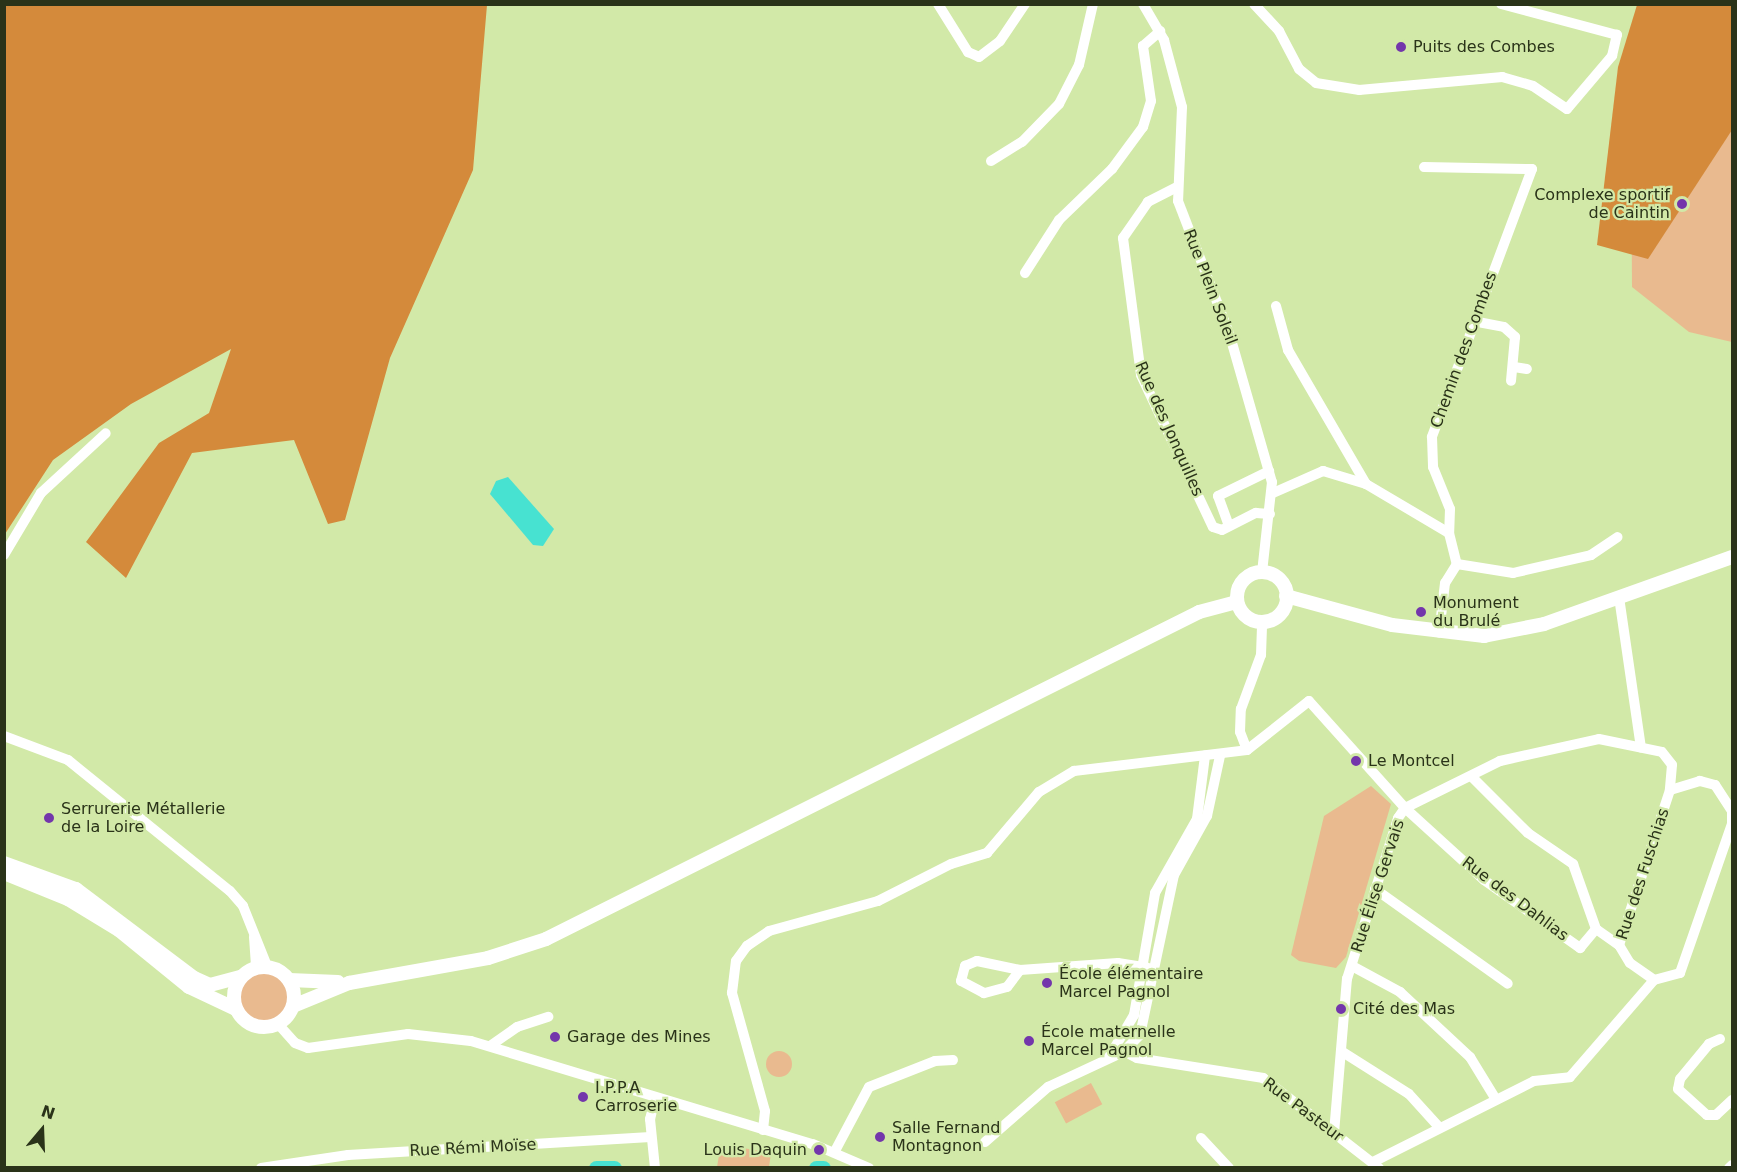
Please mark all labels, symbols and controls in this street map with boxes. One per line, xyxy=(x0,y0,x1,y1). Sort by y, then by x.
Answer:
place label: Puits des Combes xyxy=(1413,37,1555,57)
marker: Puits des Combes xyxy=(1394,40,1408,54)
place label: Complexe sportif de Caintin xyxy=(1534,185,1670,223)
marker: Complexe sportif de Caintin xyxy=(1675,197,1689,211)
street label: Rue Plein Soleil xyxy=(1179,227,1241,347)
street label: Chemin des Combes xyxy=(1427,269,1501,431)
street label: Rue des Jonquilles xyxy=(1131,359,1207,499)
place label: Monument du Brulé xyxy=(1433,593,1519,631)
marker: Monument du Brulé xyxy=(1414,605,1428,619)
place label: Le Montcel xyxy=(1368,751,1455,771)
marker: Le Montcel xyxy=(1349,754,1363,768)
place label: Serrurerie Métallerie de la Loire xyxy=(61,799,225,837)
street label: Rue des Fuschias xyxy=(1613,806,1673,942)
marker: Serrurerie Métallerie de la Loire xyxy=(42,811,56,825)
street label: Rue Élise Gervais xyxy=(1347,817,1409,955)
street label: Rue des Dahlias xyxy=(1458,853,1572,945)
place label: École élémentaire Marcel Pagnol xyxy=(1059,964,1203,1002)
marker: École élémentaire Marcel Pagnol xyxy=(1040,976,1054,990)
place label: Cité des Mas xyxy=(1353,999,1455,1019)
marker: Cité des Mas xyxy=(1334,1002,1348,1016)
place label: École maternelle Marcel Pagnol xyxy=(1041,1022,1176,1060)
place label: Garage des Mines xyxy=(567,1027,711,1047)
marker: Garage des Mines xyxy=(548,1030,562,1044)
marker: École maternelle Marcel Pagnol xyxy=(1022,1034,1036,1048)
street label: Rue Pasteur xyxy=(1259,1074,1347,1146)
place label: I.P.P.A Carroserie xyxy=(595,1078,677,1116)
marker: I.P.P.A Carroserie xyxy=(576,1090,590,1104)
north arrow xyxy=(12,1100,72,1160)
text: N xyxy=(39,1101,57,1124)
place label: Salle Fernand Montagnon xyxy=(892,1118,1000,1156)
marker: Salle Fernand Montagnon xyxy=(873,1130,887,1144)
street label: Rue Rémi Moïse xyxy=(409,1135,537,1161)
place label: Louis Daquin xyxy=(704,1140,807,1160)
marker: Louis Daquin xyxy=(812,1143,826,1157)

